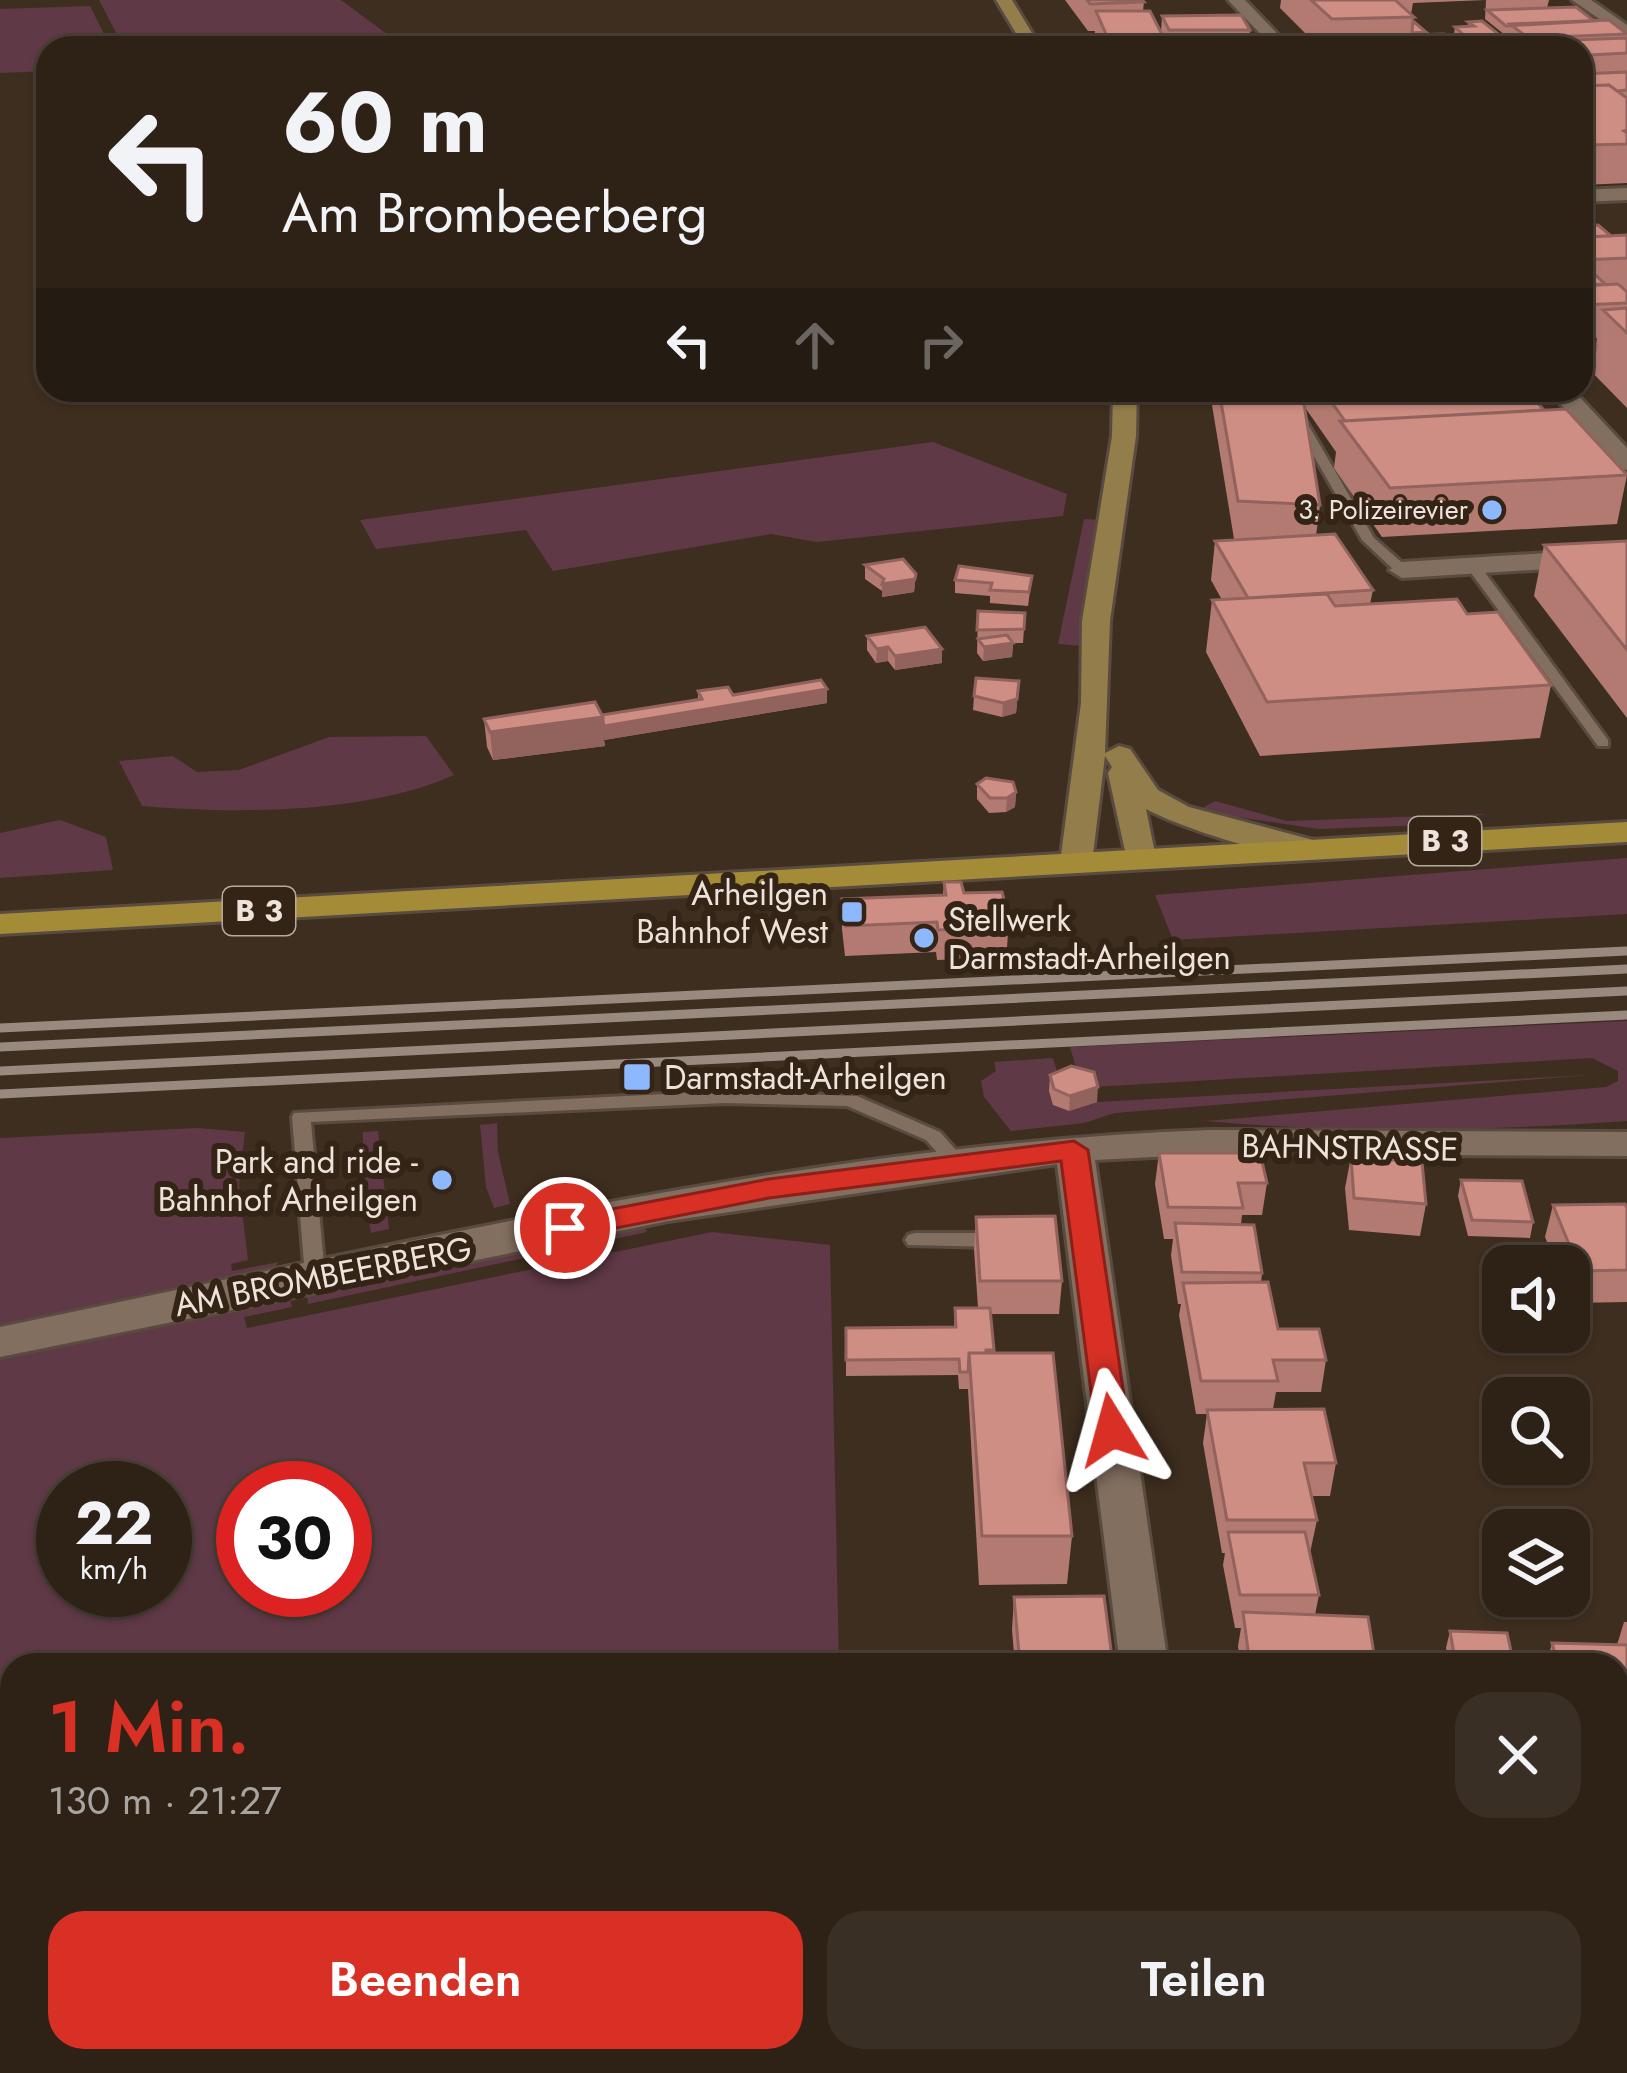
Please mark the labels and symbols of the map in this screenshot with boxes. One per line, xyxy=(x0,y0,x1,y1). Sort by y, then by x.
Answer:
place label: 3. Polizeirevier xyxy=(1298,490,1469,529)
marker: 3. Polizeirevier xyxy=(1479,497,1505,523)
road number: B 3 xyxy=(1409,817,1481,865)
place label: Arheilgen Bahnhof West xyxy=(636,870,828,955)
road number: B 3 xyxy=(223,887,295,935)
place label: Stellwerk Darmstadt-Arheilgen xyxy=(948,896,1231,981)
marker: Arheilgen Bahnhof West xyxy=(839,899,865,925)
marker: Stellwerk Darmstadt-Arheilgen xyxy=(911,925,937,951)
place label: Darmstadt-Arheilgen xyxy=(664,1054,947,1101)
marker: Darmstadt-Arheilgen xyxy=(621,1061,653,1093)
street label: BAHNSTRASSE xyxy=(1241,1122,1459,1173)
place label: Park and ride - Bahnhof Arheilgen xyxy=(158,1138,418,1223)
marker: Park and ride - Bahnhof Arheilgen xyxy=(429,1167,455,1193)
pin xyxy=(514,1177,616,1279)
street label: AM BROMBEERBERG xyxy=(170,1225,476,1328)
position arrow xyxy=(1049,1367,1175,1493)
speed limit sign: 30 xyxy=(216,1461,372,1617)

